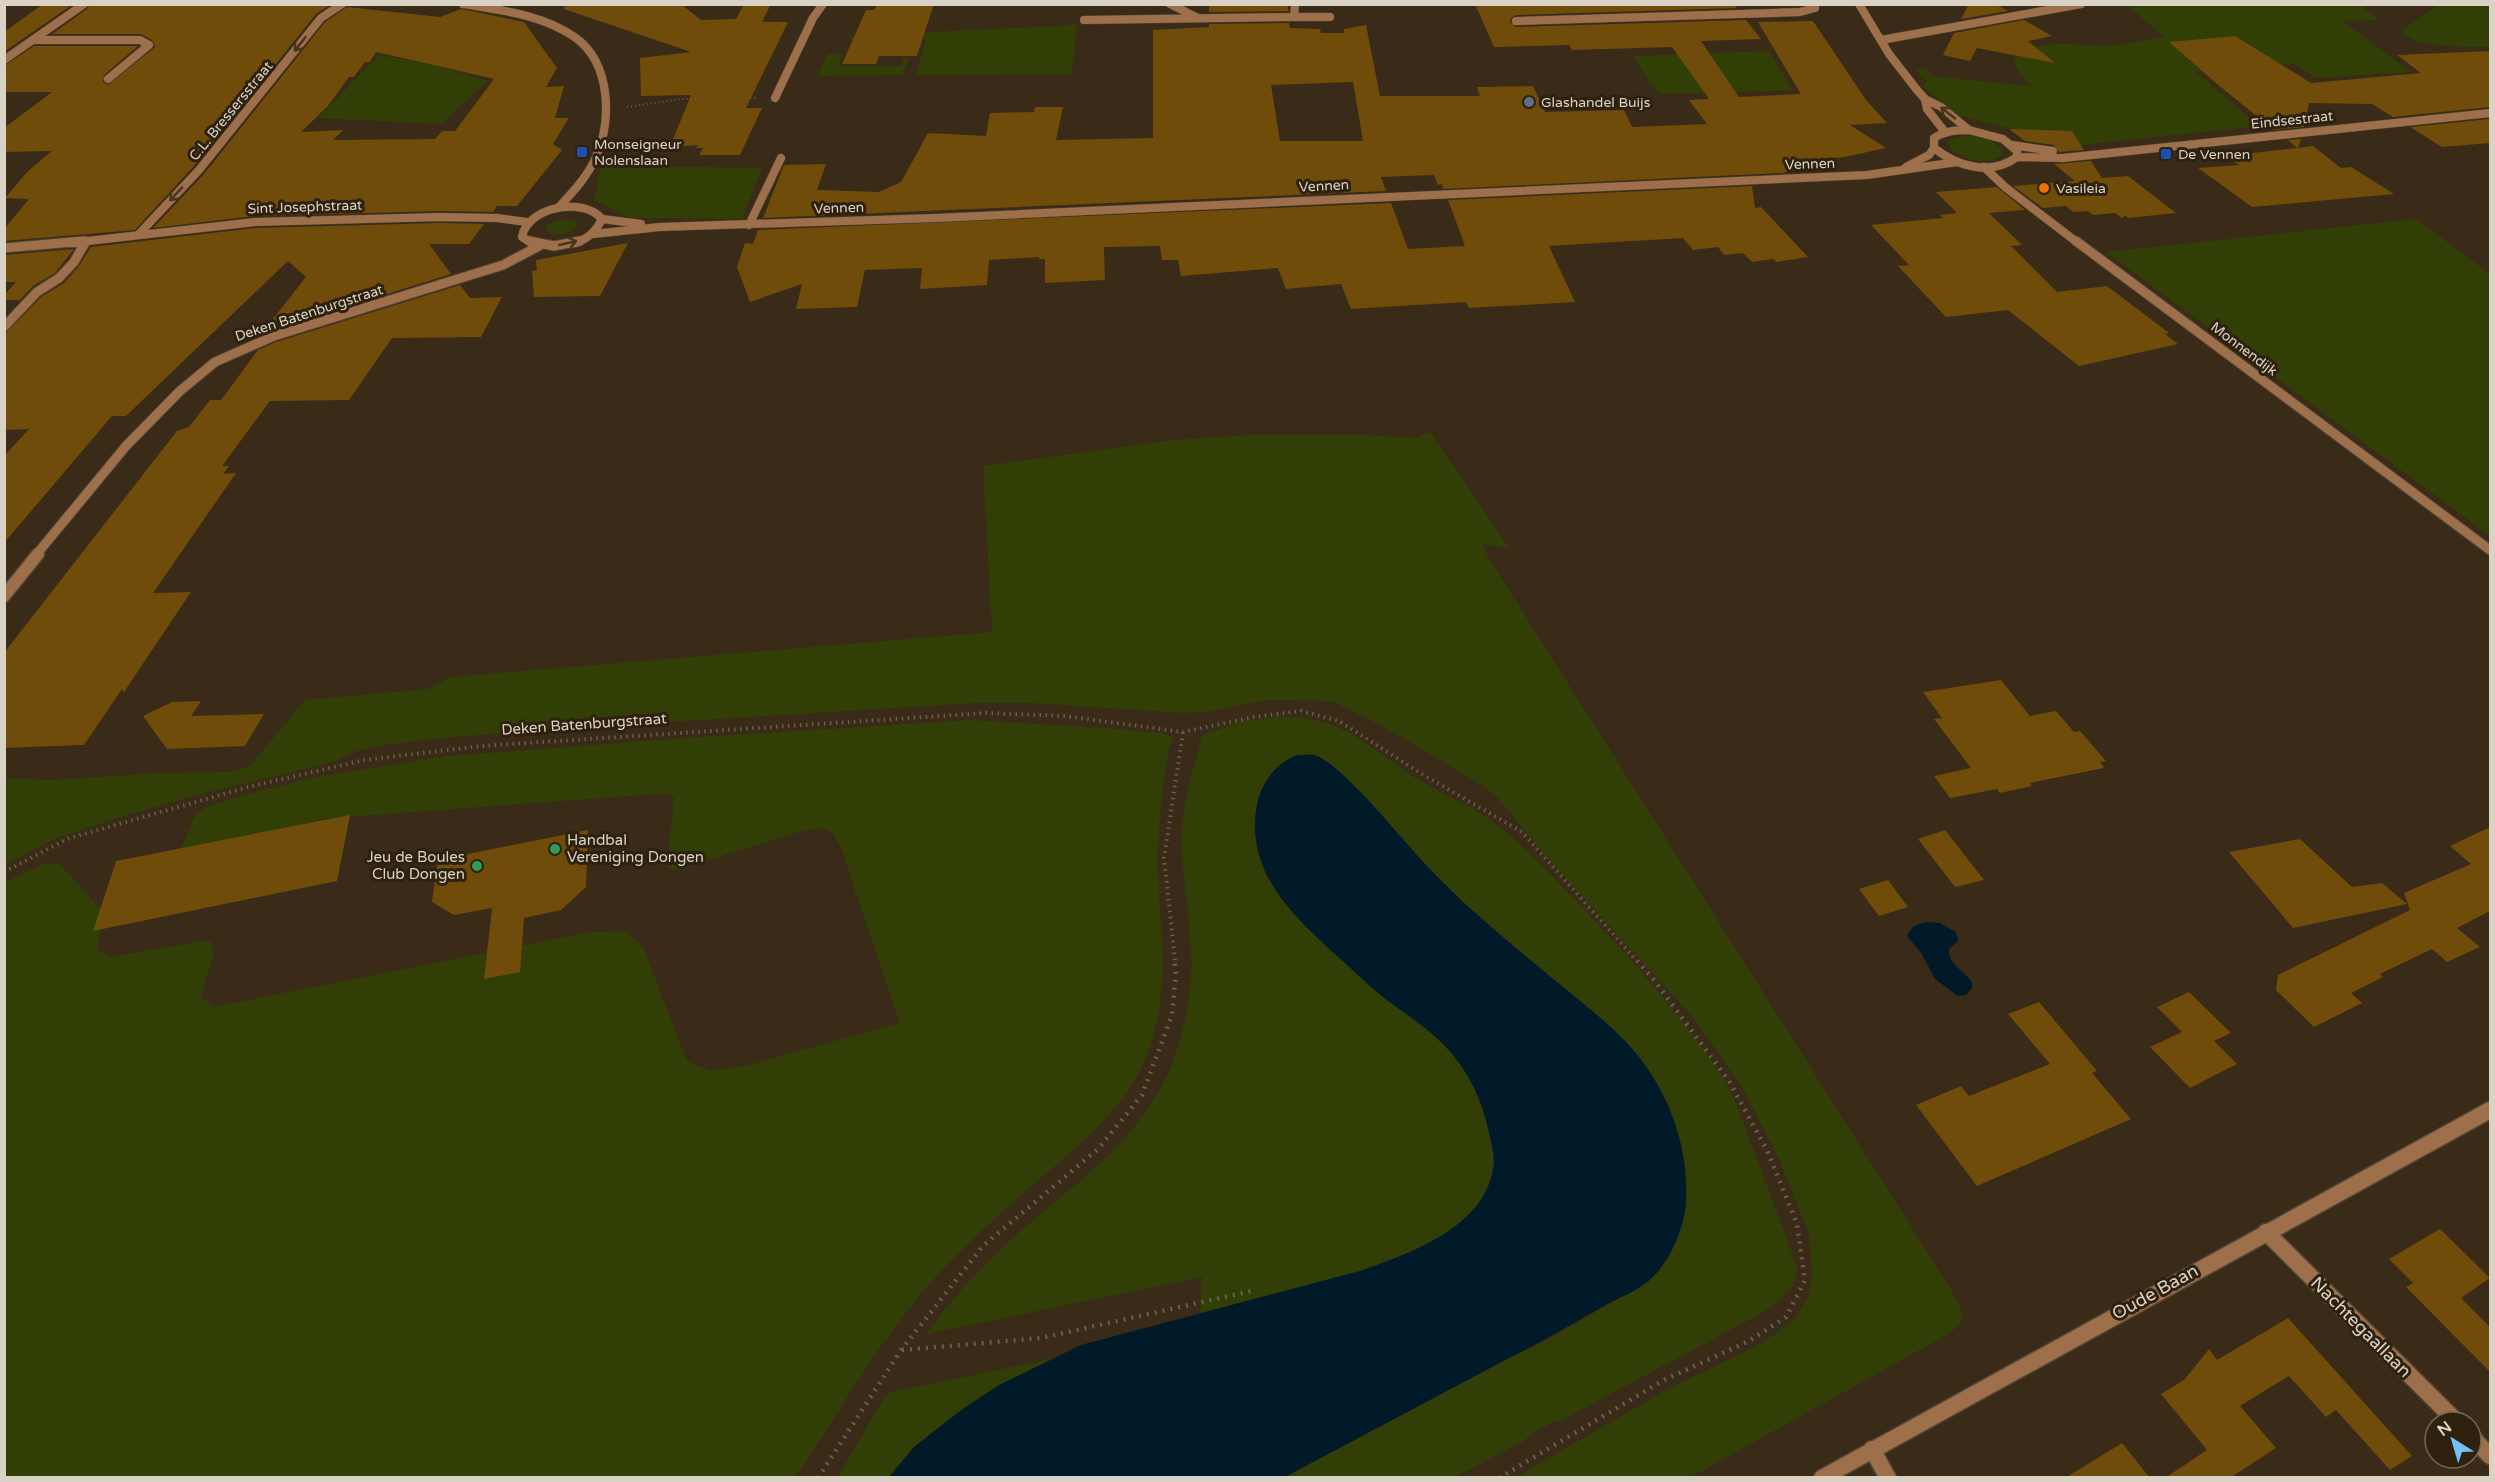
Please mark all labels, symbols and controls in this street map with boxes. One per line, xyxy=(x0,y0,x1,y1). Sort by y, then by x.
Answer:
one-way arrow xyxy=(294,35,307,51)
street label: C.L. Bressersstraat xyxy=(186,57,277,164)
place label: Glashandel Buijs xyxy=(1541,94,1651,111)
marker: Glashandel Buijs xyxy=(1522,95,1536,109)
one-way arrow xyxy=(1940,106,1956,119)
street label: Eindsestraat xyxy=(2250,107,2335,133)
place label: Monseigneur Nolenslaan xyxy=(594,136,682,169)
marker: Monseigneur Nolenslaan xyxy=(575,145,589,159)
place label: De Vennen xyxy=(2178,146,2250,163)
marker: De Vennen xyxy=(2159,147,2173,161)
street label: Vennen xyxy=(1785,155,1835,173)
street label: Vennen xyxy=(1298,176,1350,196)
place label: Vasileia xyxy=(2056,180,2106,197)
marker: Vasileia xyxy=(2037,181,2051,195)
one-way arrow xyxy=(169,187,183,202)
street label: Sint Josephstraat xyxy=(247,196,363,217)
street label: Vennen xyxy=(814,199,864,217)
one-way arrow xyxy=(558,237,577,249)
street label: Deken Batenburgstraat xyxy=(233,281,386,345)
street label: Monnendijk xyxy=(2207,318,2281,380)
street label: Deken Batenburgstraat xyxy=(501,709,667,739)
place label: Handbal Vereniging Dongen xyxy=(567,831,704,866)
marker: Handbal Vereniging Dongen xyxy=(548,842,562,856)
place label: Jeu de Boules Club Dongen xyxy=(367,848,465,883)
marker: Jeu de Boules Club Dongen xyxy=(470,859,484,873)
street label: Oude Baan xyxy=(2108,1259,2202,1325)
street label: Nachtegaallaan xyxy=(2306,1272,2416,1382)
north arrow xyxy=(2423,1410,2483,1470)
text: N xyxy=(2433,1417,2456,1441)

